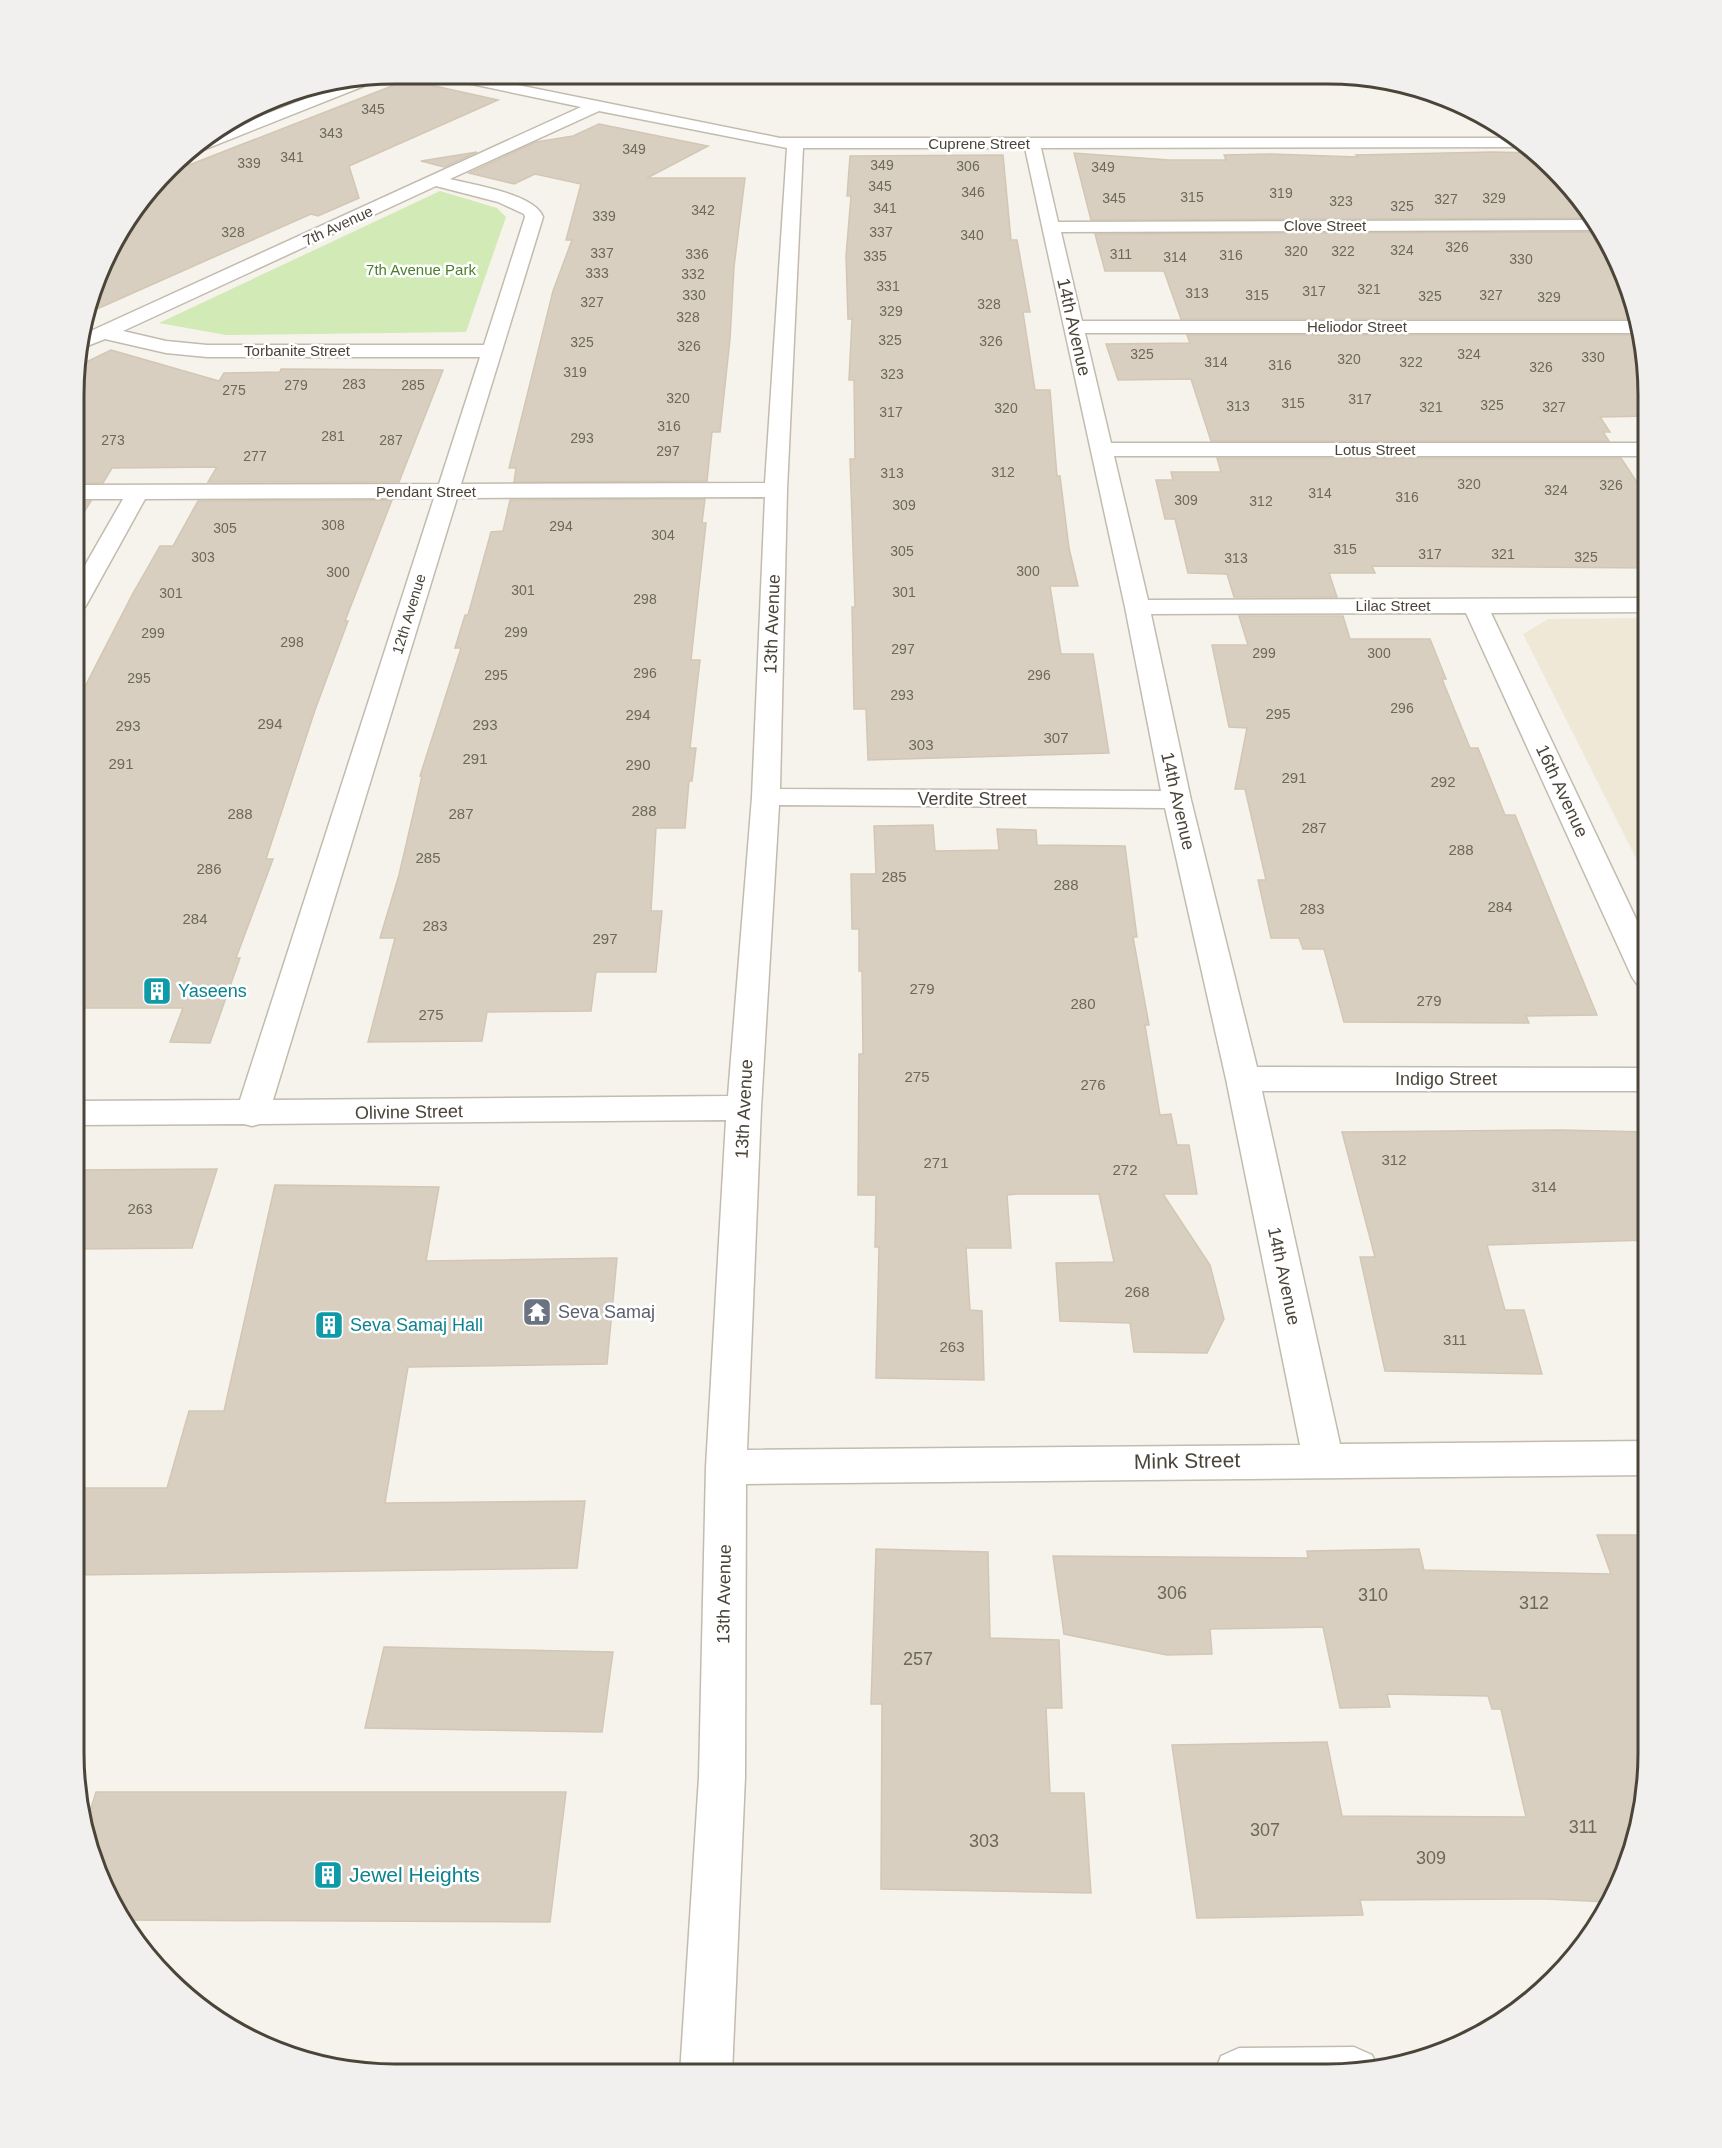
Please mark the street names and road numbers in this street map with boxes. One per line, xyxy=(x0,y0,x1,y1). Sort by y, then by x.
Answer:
street label: Cuprene Street xyxy=(928,135,1031,152)
street label: 7th Avenue xyxy=(300,202,375,249)
street label: Clove Street xyxy=(1284,217,1367,234)
street label: 14th Avenue xyxy=(1053,276,1095,378)
street label: Heliodor Street xyxy=(1307,318,1408,335)
street label: Torbanite Street xyxy=(244,342,351,359)
street label: Lotus Street xyxy=(1335,441,1416,458)
street label: Pendant Street xyxy=(376,483,477,500)
street label: 12th Avenue xyxy=(388,572,429,656)
street label: 13th Avenue xyxy=(760,574,784,674)
street label: Lilac Street xyxy=(1355,597,1431,614)
street label: 16th Avenue xyxy=(1532,742,1592,840)
street label: 14th Avenue xyxy=(1157,750,1199,852)
street label: Verdite Street xyxy=(917,789,1027,809)
street label: 13th Avenue xyxy=(731,1059,757,1159)
street label: Indigo Street xyxy=(1395,1069,1497,1089)
street label: Olivine Street xyxy=(355,1101,463,1123)
street label: 14th Avenue xyxy=(1264,1225,1304,1327)
street label: Mink Street xyxy=(1134,1448,1240,1473)
street label: 13th Avenue xyxy=(713,1544,735,1644)

